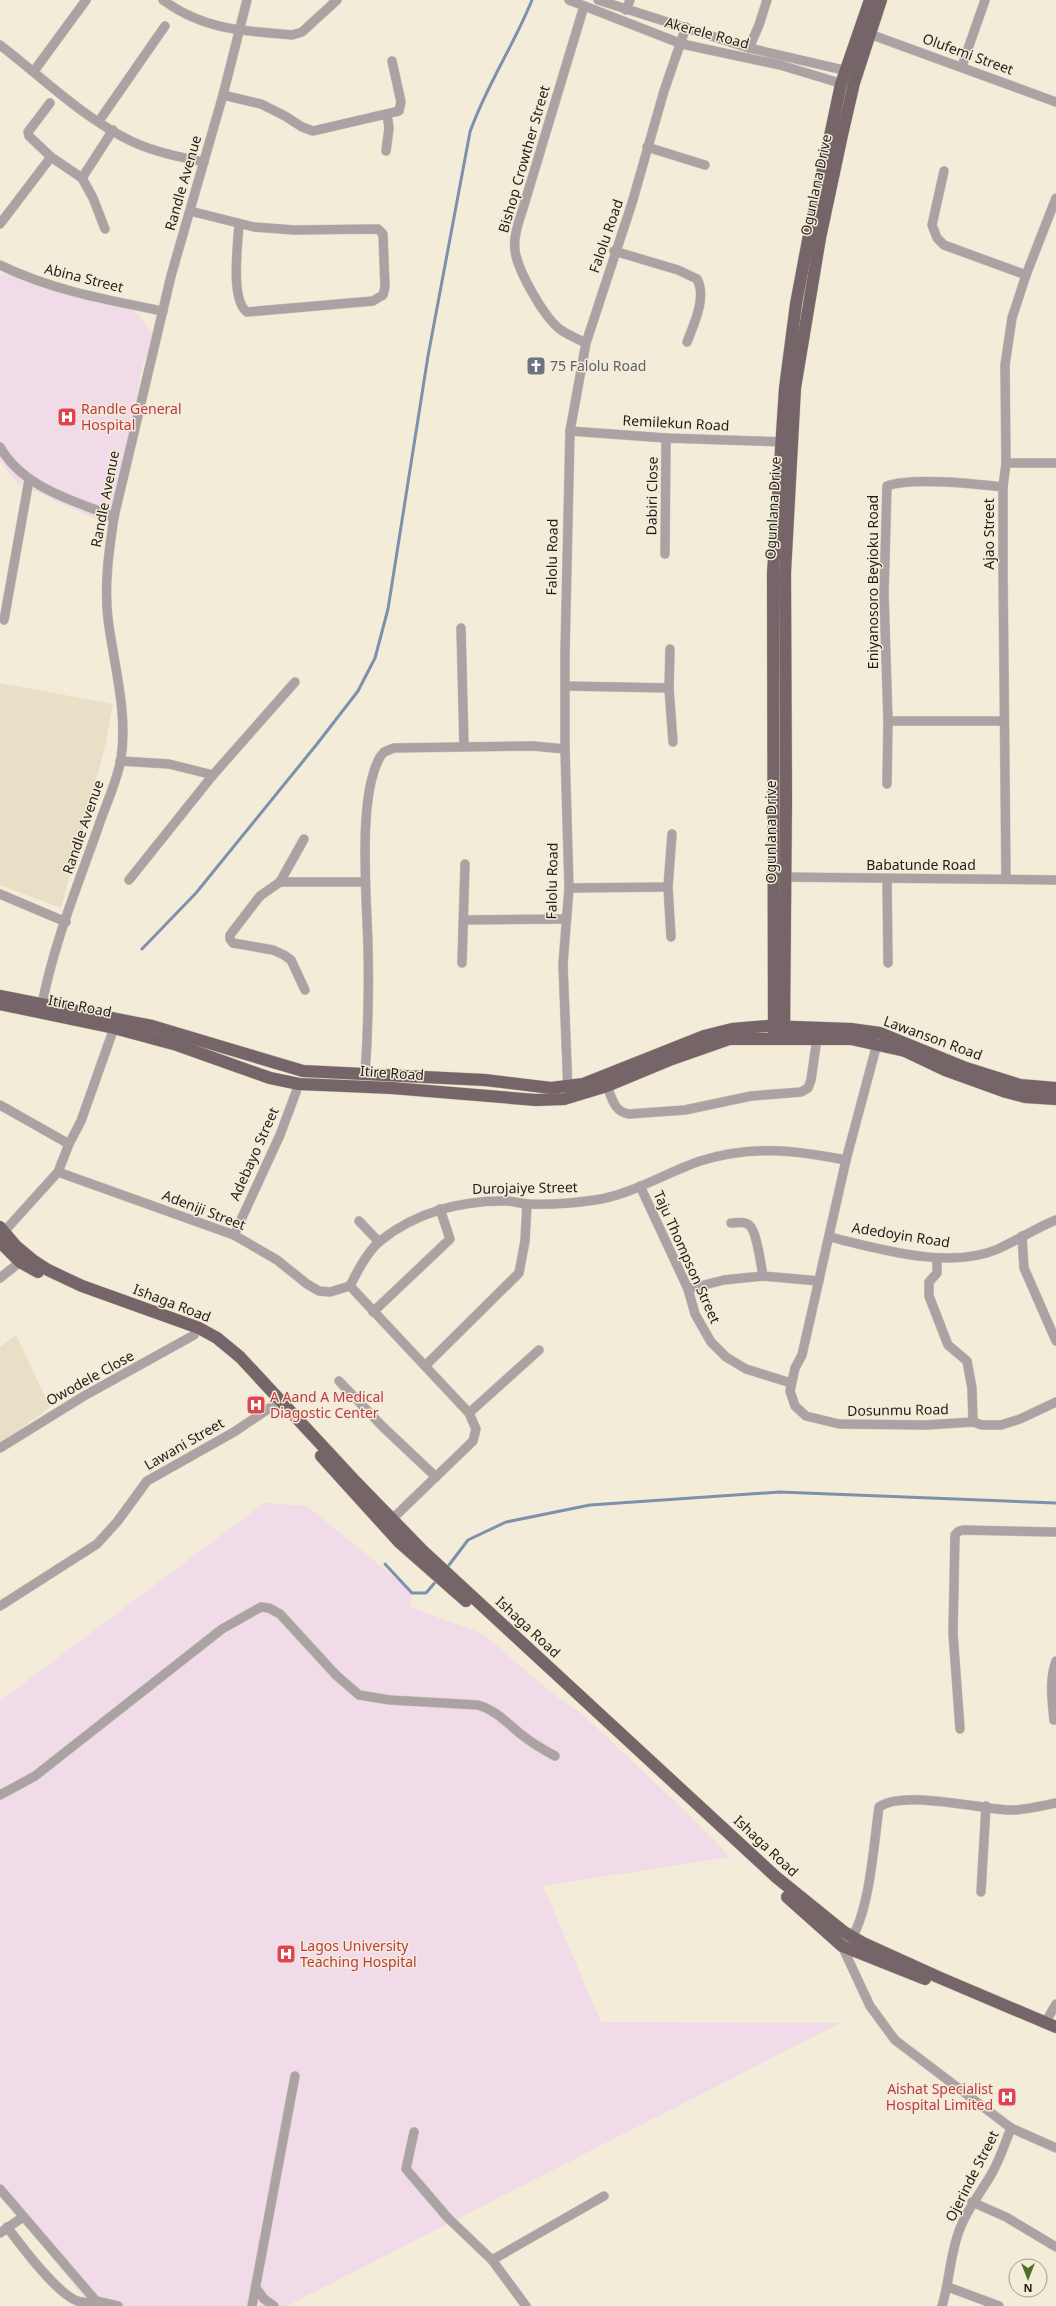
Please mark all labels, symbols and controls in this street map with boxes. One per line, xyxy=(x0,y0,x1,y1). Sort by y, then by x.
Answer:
street label: Akerele Road xyxy=(663,12,751,53)
street label: Olufemi Street xyxy=(920,28,1016,79)
street label: Bishop Crowther Street xyxy=(493,83,554,235)
street label: Ogunlana Drive xyxy=(796,132,836,237)
street label: Randle Avenue xyxy=(160,133,205,233)
street label: Falolu Road xyxy=(584,196,627,275)
street label: Abina Street xyxy=(43,259,125,296)
church icon: 75 Falolu Road xyxy=(525,355,547,377)
place label: 75 Falolu Road xyxy=(550,356,646,375)
place label: Randle General Hospital xyxy=(81,399,182,434)
hospital icon: Randle General Hospital xyxy=(56,406,78,428)
street label: Remilekun Road xyxy=(622,410,730,435)
street label: Randle Avenue xyxy=(86,449,123,549)
street label: Dabiri Close xyxy=(641,456,662,536)
street label: Ogunlana Drive xyxy=(760,456,785,560)
street label: Eniyanosoro Beyioku Road xyxy=(863,495,882,669)
street label: Ajao Street xyxy=(979,498,998,570)
street label: Falolu Road xyxy=(541,518,562,596)
street label: Randle Avenue xyxy=(58,777,108,876)
street label: Ogunlana Drive xyxy=(761,780,780,884)
street label: Falolu Road xyxy=(541,842,562,920)
street label: Babatunde Road xyxy=(866,855,976,874)
street label: Itire Road xyxy=(47,990,113,1021)
street label: Lawanson Road xyxy=(881,1011,985,1064)
street label: Itire Road xyxy=(359,1061,425,1084)
street label: Adebayo Street xyxy=(224,1104,283,1203)
street label: Durojaiye Street xyxy=(472,1177,578,1198)
street label: Adeniji Street xyxy=(160,1185,249,1234)
street label: Taju Thompson Street xyxy=(650,1187,725,1326)
street label: Adedoyin Road xyxy=(851,1217,951,1252)
street label: Ishaga Road xyxy=(131,1279,214,1326)
street label: Owodele Close xyxy=(42,1346,137,1410)
place label: A Aand A Medical Diagostic Center xyxy=(270,1387,384,1422)
hospital icon: A Aand A Medical Diagostic Center xyxy=(245,1394,267,1416)
street label: Dosunmu Road xyxy=(847,1399,949,1420)
street label: Lawani Street xyxy=(140,1413,227,1474)
street label: Ishaga Road xyxy=(492,1592,565,1661)
street label: Ishaga Road xyxy=(730,1811,803,1880)
place label: Lagos University Teaching Hospital xyxy=(300,1936,417,1971)
hospital icon: Lagos University Teaching Hospital xyxy=(275,1943,297,1965)
place label: Aishat Specialist Hospital Limited xyxy=(886,2079,993,2114)
hospital icon: Aishat Specialist Hospital Limited xyxy=(996,2086,1018,2108)
street label: Ojerinde Street xyxy=(940,2127,1003,2225)
north arrow xyxy=(1008,2258,1048,2298)
text: N xyxy=(1024,2281,1032,2296)

